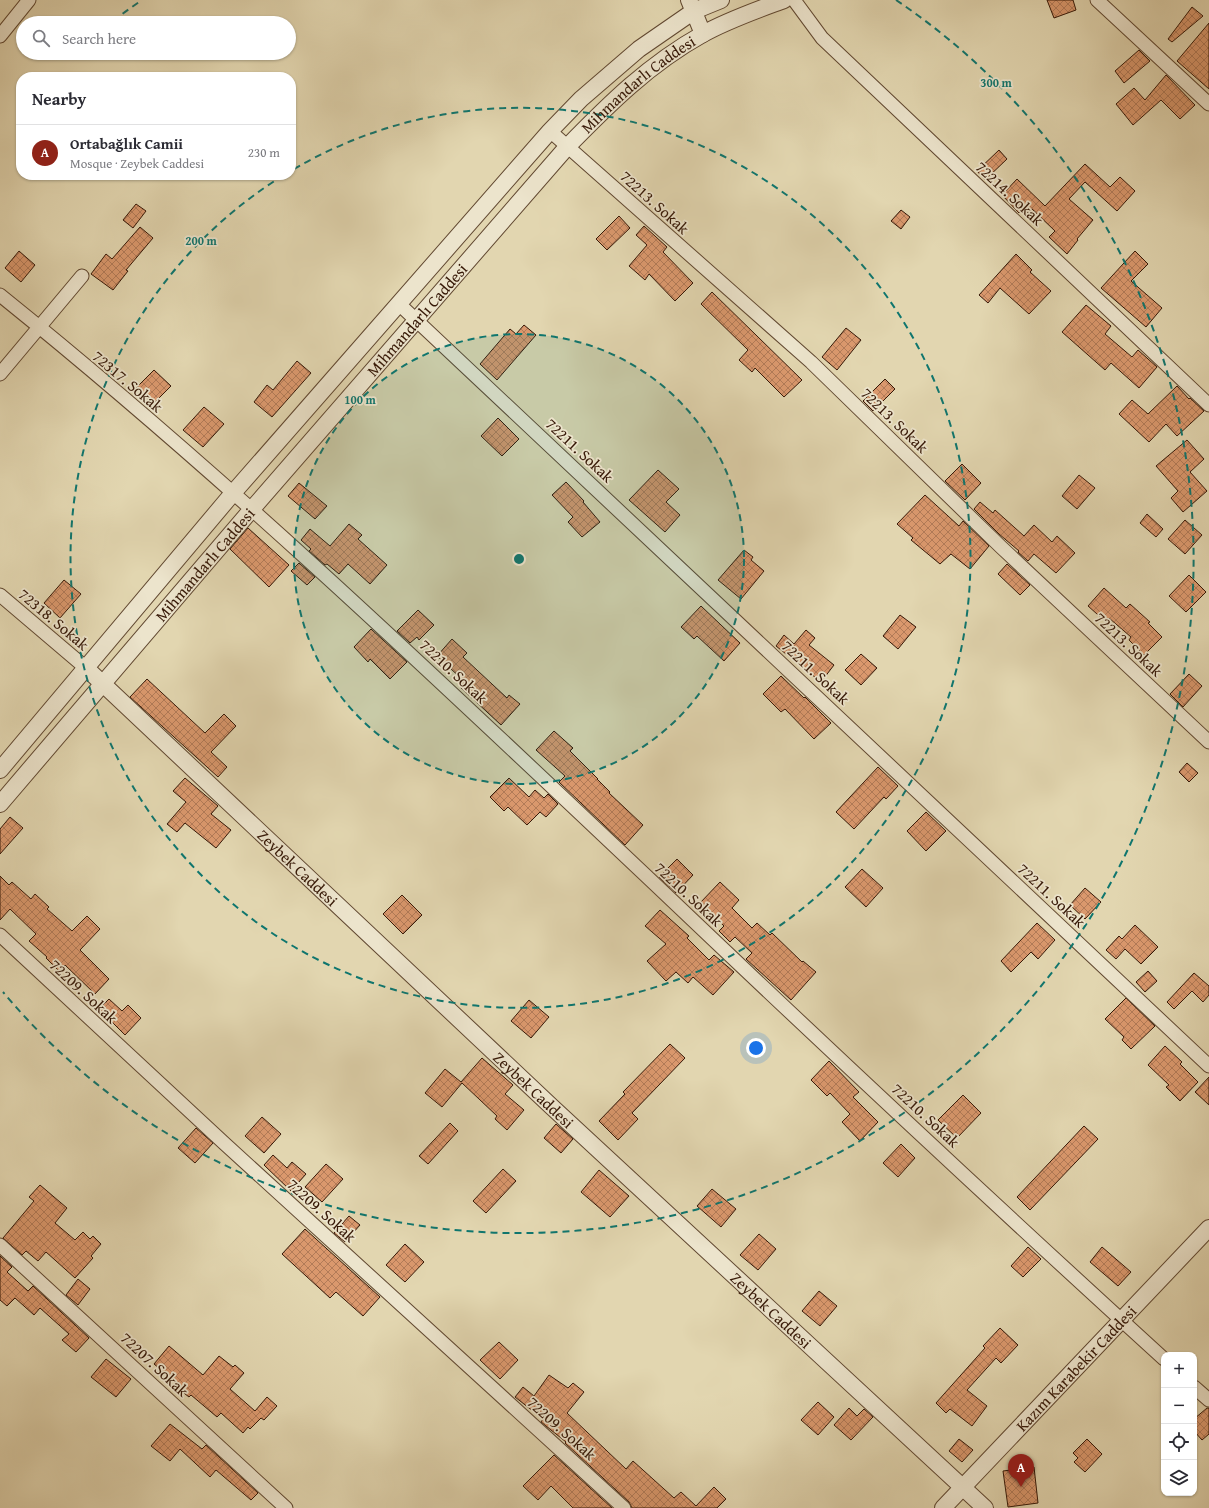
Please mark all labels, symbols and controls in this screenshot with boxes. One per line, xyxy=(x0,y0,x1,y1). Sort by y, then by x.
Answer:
search box xyxy=(16,16,296,60)
icon: search xyxy=(30,27,52,49)
text: Search here xyxy=(62,28,136,49)
street label: Mihmandarlı Caddesi xyxy=(575,29,700,139)
text: 300 m xyxy=(980,74,1013,91)
text: Nearby xyxy=(32,86,86,111)
text: Ortabağlık Camii xyxy=(70,133,183,154)
text: A xyxy=(41,143,49,162)
text: 230 m xyxy=(248,143,280,162)
text: Mosque · Zeybek Caddesi xyxy=(70,154,204,173)
street label: 72214. Sokak xyxy=(970,155,1050,232)
street label: 72213. Sokak xyxy=(615,164,696,240)
text: 200 m xyxy=(185,232,218,249)
street label: Mihmandarlı Caddesi xyxy=(361,257,473,382)
street label: 72317. Sokak xyxy=(87,344,169,418)
street label: 72213. Sokak xyxy=(856,382,935,459)
text: 100 m xyxy=(344,391,377,408)
street label: 72211. Sokak xyxy=(540,412,620,489)
street label: Mihmandarlı Caddesi xyxy=(149,502,261,627)
centre of rings xyxy=(512,552,526,566)
street label: 72318. Sokak xyxy=(13,582,95,656)
street label: 72213. Sokak xyxy=(1089,606,1169,683)
street label: 72210. Sokak xyxy=(414,633,494,710)
street label: 72211. Sokak xyxy=(776,634,856,711)
street label: Zeybek Caddesi xyxy=(252,823,344,912)
street label: 72210. Sokak xyxy=(649,856,729,933)
street label: 72211. Sokak xyxy=(1012,857,1092,934)
street label: 72209. Sokak xyxy=(44,953,124,1030)
your location xyxy=(746,1038,766,1058)
street label: Zeybek Caddesi xyxy=(488,1046,580,1134)
street label: 72210. Sokak xyxy=(886,1077,966,1154)
street label: 72209. Sokak xyxy=(282,1172,363,1248)
street label: Zeybek Caddesi xyxy=(725,1266,818,1354)
street label: Kazım Karabekir Caddesi xyxy=(1010,1299,1142,1437)
street label: 72207. Sokak xyxy=(115,1326,195,1403)
map controls xyxy=(1161,1352,1197,1496)
button: + xyxy=(1161,1352,1197,1388)
button: − xyxy=(1161,1388,1197,1424)
street label: 72209. Sokak xyxy=(522,1390,603,1466)
button: locate xyxy=(1161,1424,1197,1460)
pin: A xyxy=(1008,1454,1034,1487)
button: layers xyxy=(1161,1460,1197,1496)

